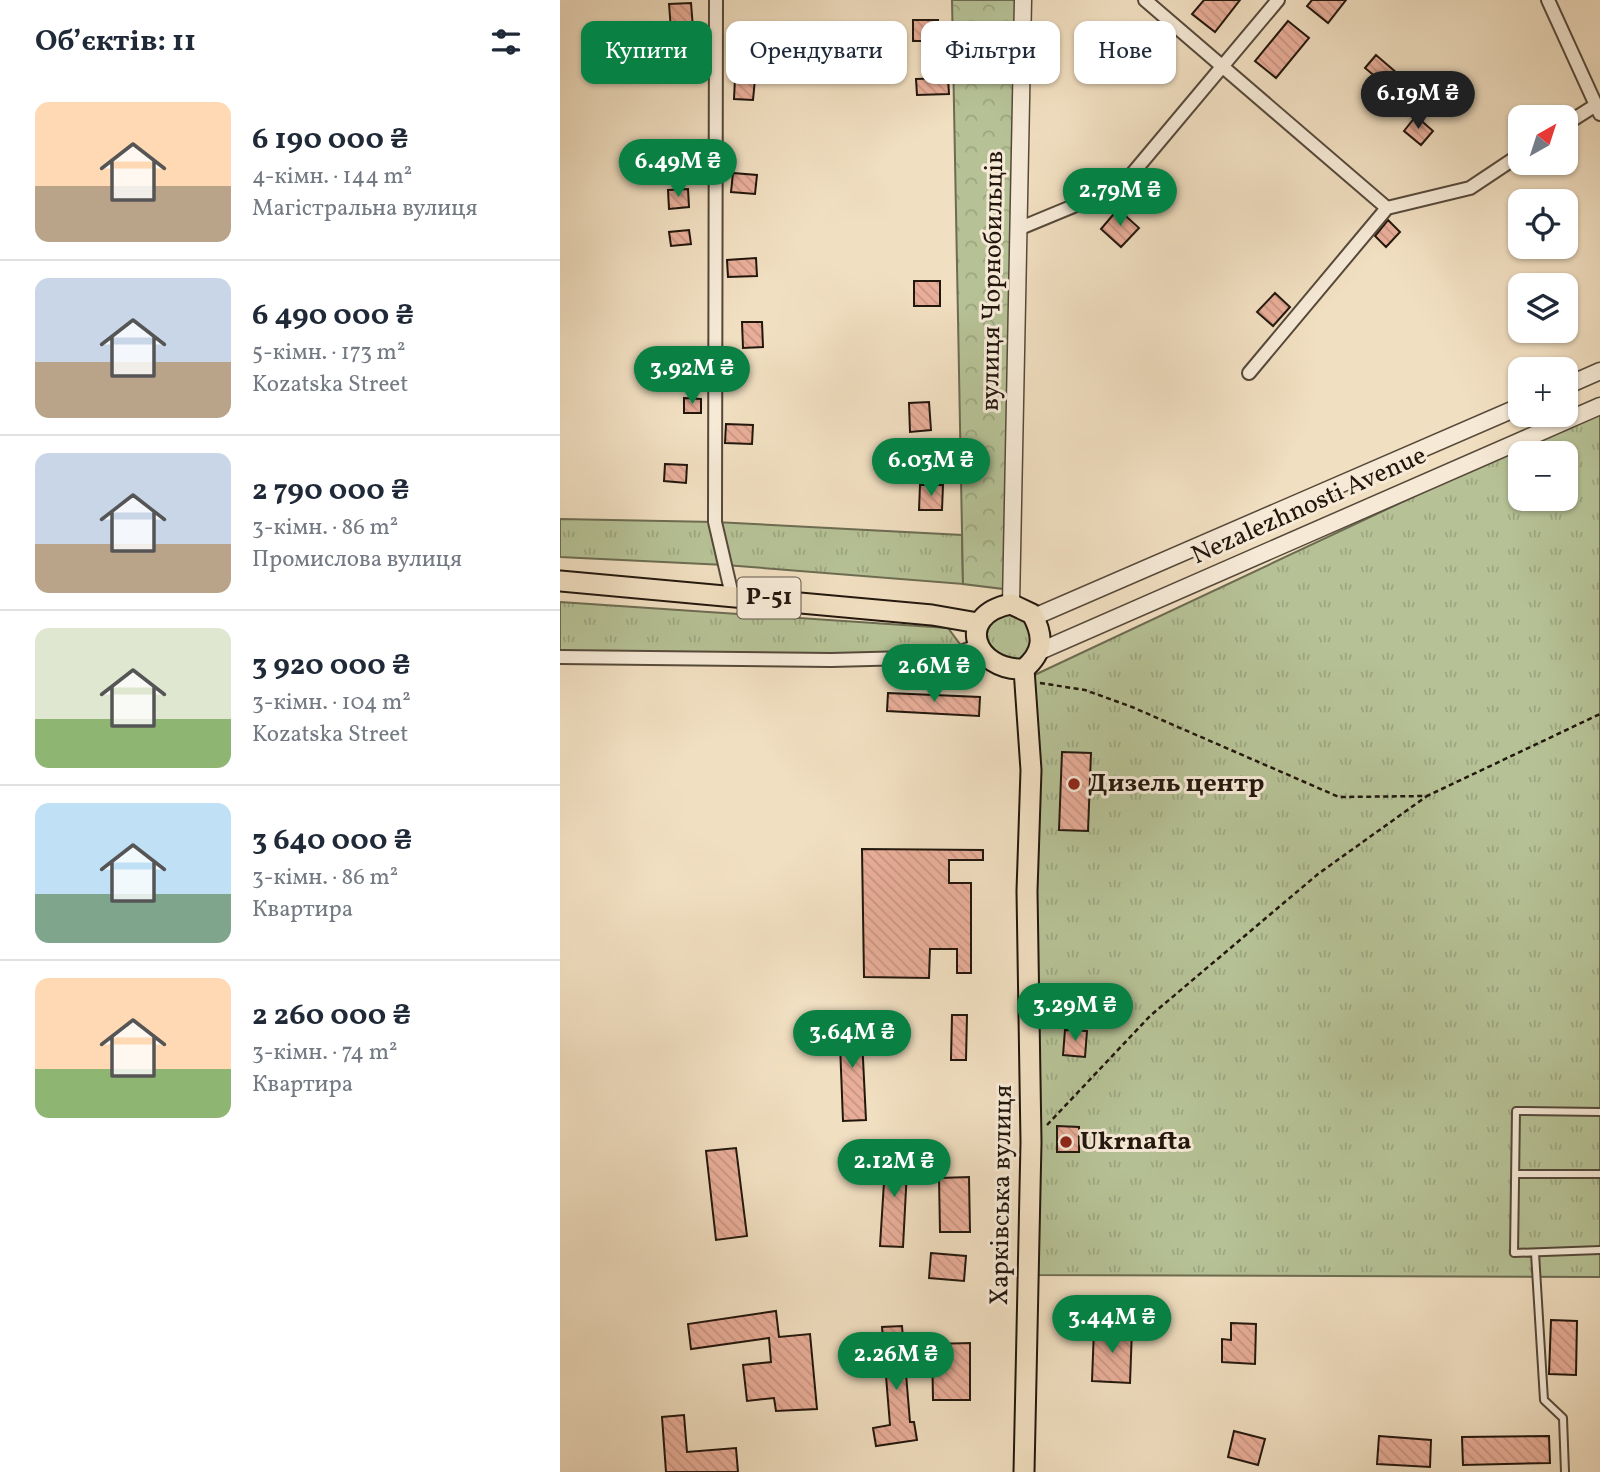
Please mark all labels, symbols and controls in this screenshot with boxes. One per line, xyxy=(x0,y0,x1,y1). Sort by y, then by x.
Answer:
text: Об’єктів: 11 xyxy=(35,21,196,63)
chip: Купити xyxy=(581,21,712,84)
chip: Орендувати xyxy=(726,21,907,84)
chip: Фільтри xyxy=(921,21,1060,84)
chip: Нове xyxy=(1074,21,1176,84)
icon: filters xyxy=(487,23,525,61)
pin: 6.19M ₴ xyxy=(1353,72,1483,131)
text: 6.19M ₴ xyxy=(1377,78,1459,110)
north arrow xyxy=(1508,105,1578,175)
map controls xyxy=(1508,105,1578,511)
text: 6 190 000 ₴ xyxy=(252,119,409,161)
icon: home xyxy=(91,130,175,214)
pin: 6.49M ₴ xyxy=(613,140,743,199)
text: 6.49M ₴ xyxy=(635,146,721,178)
street label: вулиця Чорнобильців xyxy=(973,150,1013,412)
text: 4-кімн. · 144 m² xyxy=(252,161,412,193)
pin: 2.79M ₴ xyxy=(1055,168,1185,228)
text: 2.79M ₴ xyxy=(1079,175,1161,207)
button: locate xyxy=(1508,189,1578,259)
text: Магістральна вулиця xyxy=(252,193,477,225)
button: layers xyxy=(1508,273,1578,343)
text: 6 490 000 ₴ xyxy=(252,295,414,337)
icon: home xyxy=(91,306,175,390)
text: 5-кімн. · 173 m² xyxy=(252,337,405,369)
pin: 3.92M ₴ xyxy=(627,346,757,406)
text: 3.92M ₴ xyxy=(650,353,734,385)
button: + xyxy=(1508,357,1578,427)
text: Kozatska Street xyxy=(252,369,408,401)
pin: 6.03M ₴ xyxy=(866,438,996,498)
street label: Nezalezhnosti Avenue xyxy=(1186,438,1432,574)
button: − xyxy=(1508,441,1578,511)
text: 6.03M ₴ xyxy=(888,445,974,477)
text: 2 790 000 ₴ xyxy=(252,470,409,512)
icon: home xyxy=(91,481,175,565)
text: 3-кімн. · 86 m² xyxy=(252,512,398,544)
text: Промислова вулиця xyxy=(252,544,462,576)
road number: Р-51 xyxy=(738,578,801,618)
pin: 2.6M ₴ xyxy=(877,644,991,704)
text: 3 920 000 ₴ xyxy=(252,645,411,687)
text: 2.6M ₴ xyxy=(898,651,970,683)
icon: home xyxy=(91,656,175,740)
text: 3-кімн. · 104 m² xyxy=(252,687,411,719)
text: Kozatska Street xyxy=(252,719,408,751)
place label: Дизель центр xyxy=(1088,766,1264,802)
marker: Дизель центр xyxy=(1066,776,1082,792)
text: 3 640 000 ₴ xyxy=(252,820,412,862)
icon: home xyxy=(91,831,175,915)
text: 3-кімн. · 86 m² xyxy=(252,862,398,894)
text: Квартира xyxy=(252,894,353,926)
pin: 3.29M ₴ xyxy=(1010,984,1140,1043)
text: 3.29M ₴ xyxy=(1033,990,1117,1022)
text: 2 260 000 ₴ xyxy=(252,995,411,1037)
icon: home xyxy=(91,1006,175,1090)
pin: 3.64M ₴ xyxy=(787,1010,917,1070)
text: 3.64M ₴ xyxy=(809,1017,895,1049)
text: 3-кімн. · 74 m² xyxy=(252,1037,398,1069)
text: Квартира xyxy=(252,1069,353,1101)
street label: Харківська вулиця xyxy=(982,1084,1022,1306)
place label: Ukrnafta xyxy=(1080,1124,1191,1160)
marker: Ukrnafta xyxy=(1058,1134,1074,1150)
pin: 2.12M ₴ xyxy=(829,1140,959,1199)
text: 2.12M ₴ xyxy=(854,1146,934,1178)
pin: 3.44M ₴ xyxy=(1047,1296,1177,1355)
text: 3.44M ₴ xyxy=(1068,1302,1156,1334)
pin: 2.26M ₴ xyxy=(831,1332,961,1392)
text: 2.26M ₴ xyxy=(854,1339,938,1371)

